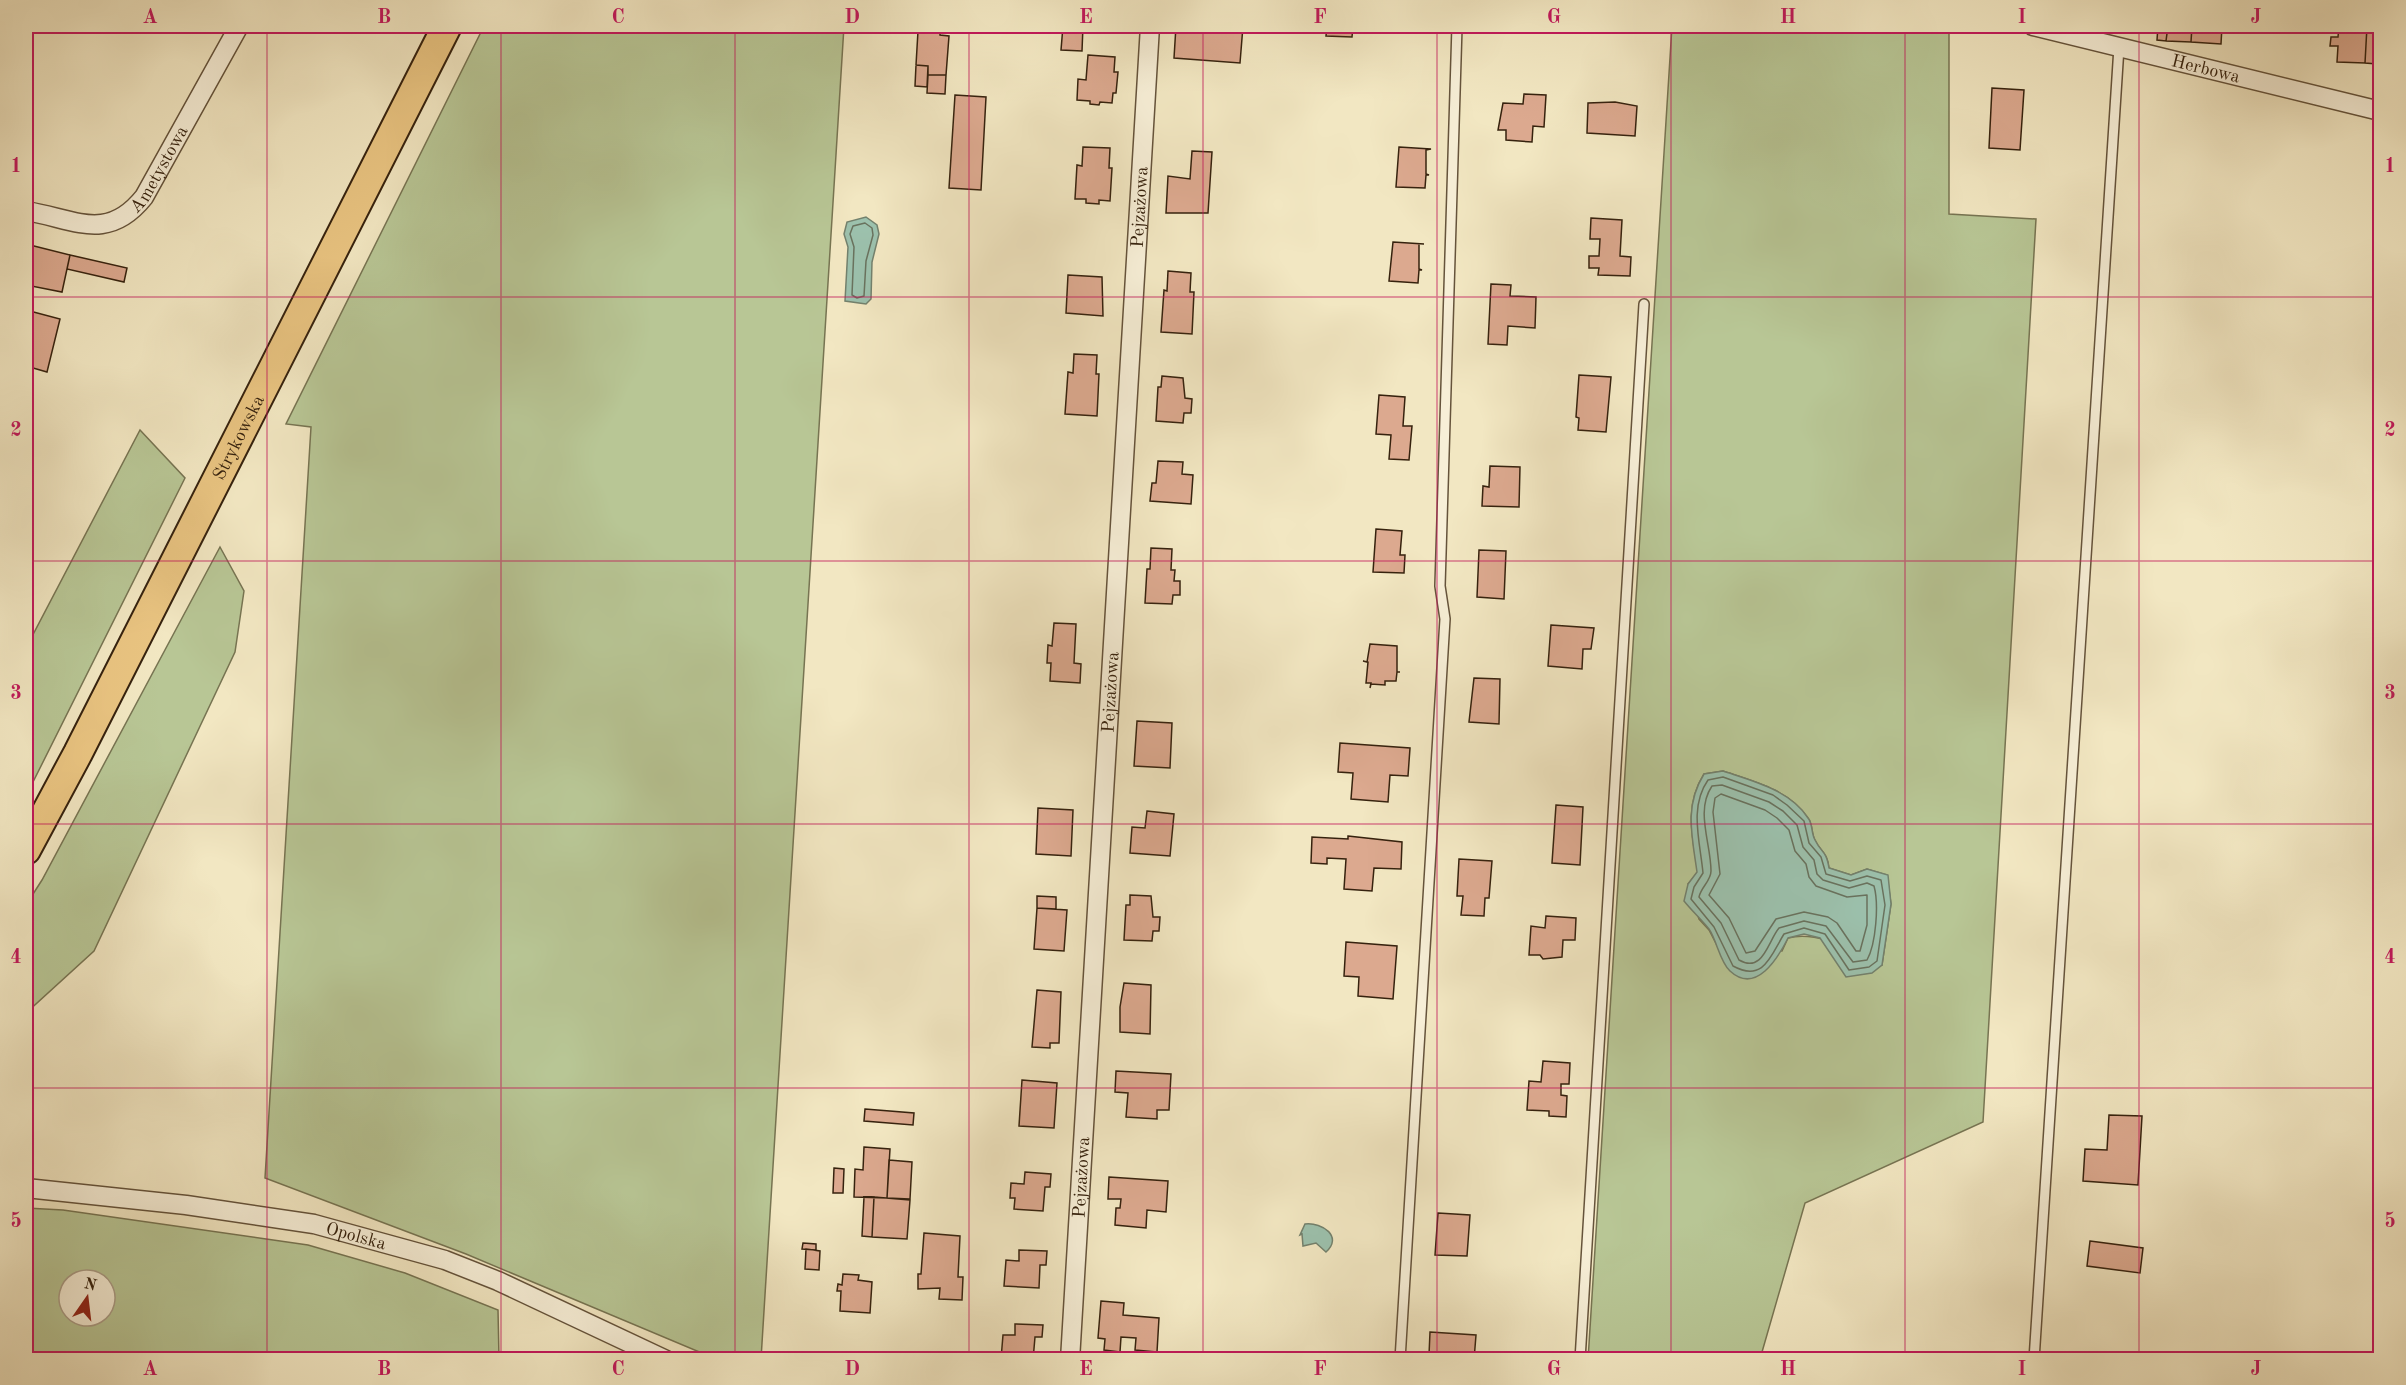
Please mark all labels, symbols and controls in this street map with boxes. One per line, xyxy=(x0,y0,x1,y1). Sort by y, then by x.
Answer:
text: A xyxy=(142,8,158,28)
text: B xyxy=(377,8,391,28)
text: C xyxy=(611,8,625,28)
text: D xyxy=(844,8,860,28)
text: E xyxy=(1079,8,1093,28)
text: F xyxy=(1313,8,1327,28)
text: G xyxy=(1547,8,1561,28)
text: H xyxy=(1780,8,1796,28)
text: I xyxy=(2018,8,2026,28)
text: J xyxy=(2251,8,2262,28)
street label: Herbowa xyxy=(2169,52,2242,86)
street label: Ametystowa xyxy=(127,123,192,217)
text: 1 xyxy=(10,157,22,177)
text: 1 xyxy=(2384,157,2396,177)
street label: Pejzażowa xyxy=(1129,166,1152,248)
street label: Strykowska xyxy=(210,392,268,483)
text: 2 xyxy=(10,421,22,441)
text: 2 xyxy=(2384,421,2396,441)
street label: Pejzażowa xyxy=(1100,651,1122,733)
text: 3 xyxy=(10,684,22,704)
text: 3 xyxy=(2384,684,2396,704)
text: 4 xyxy=(10,948,22,968)
text: 4 xyxy=(2384,948,2396,968)
street label: Pejzażowa xyxy=(1071,1136,1093,1218)
text: 5 xyxy=(10,1211,22,1232)
text: 5 xyxy=(2384,1211,2396,1232)
street label: Opolska xyxy=(324,1220,388,1253)
north arrow xyxy=(57,1268,117,1328)
text: N xyxy=(82,1276,99,1295)
text: A xyxy=(142,1360,158,1380)
text: B xyxy=(377,1360,391,1380)
text: C xyxy=(611,1360,625,1380)
text: D xyxy=(844,1360,860,1380)
text: E xyxy=(1079,1360,1093,1380)
text: F xyxy=(1313,1360,1327,1380)
text: G xyxy=(1547,1360,1561,1380)
text: H xyxy=(1780,1360,1796,1380)
text: I xyxy=(2018,1360,2026,1380)
text: J xyxy=(2251,1360,2262,1380)

